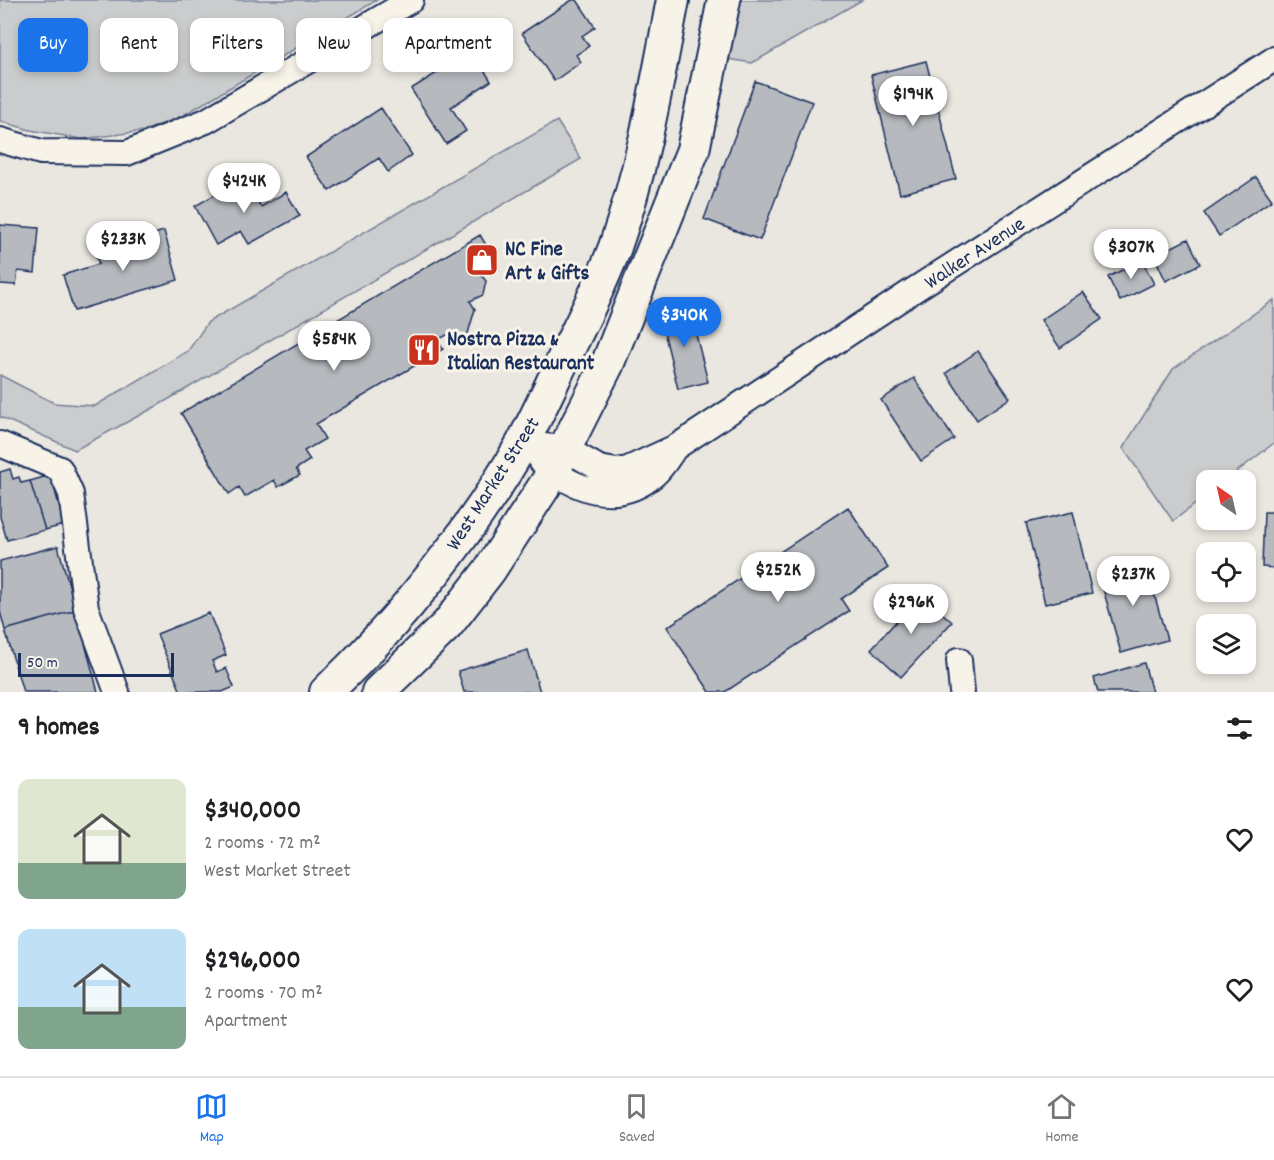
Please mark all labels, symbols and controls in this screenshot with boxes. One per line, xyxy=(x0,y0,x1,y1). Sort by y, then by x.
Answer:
chip: Buy xyxy=(18,18,88,72)
chip: Rent xyxy=(100,18,178,72)
chip: Filters xyxy=(190,18,284,72)
chip: New xyxy=(296,18,371,72)
chip: Apartment xyxy=(383,18,513,72)
pin: $194K xyxy=(871,76,955,127)
text: $194K xyxy=(892,81,934,109)
pin: $424K xyxy=(202,163,286,214)
text: $424K xyxy=(222,168,266,196)
street label: Walker Avenue xyxy=(919,211,1032,298)
pin: $233K xyxy=(81,221,165,272)
text: $233K xyxy=(100,226,146,254)
pin: $307K xyxy=(1089,229,1173,280)
text: $307K xyxy=(1108,234,1154,262)
place label: NC Fine Art & Gifts xyxy=(505,236,589,290)
shop icon: NC Fine Art & Gifts xyxy=(464,242,500,278)
pin: $340K xyxy=(642,297,726,348)
text: $340K xyxy=(660,302,708,330)
pin: $584K xyxy=(292,321,376,372)
text: $584K xyxy=(312,326,356,354)
place label: Nostra Pizza & Italian Restaurant xyxy=(447,326,595,380)
restaurant icon: Nostra Pizza & Italian Restaurant xyxy=(406,332,442,368)
street label: West Market Street xyxy=(440,412,549,557)
north arrow xyxy=(1196,470,1256,530)
map controls xyxy=(1196,470,1256,674)
button: locate xyxy=(1196,542,1256,602)
pin: $252K xyxy=(736,552,820,603)
pin: $237K xyxy=(1091,556,1175,607)
text: $252K xyxy=(755,557,801,585)
text: $237K xyxy=(1111,561,1155,589)
pin: $296K xyxy=(869,584,953,635)
text: $296K xyxy=(887,589,935,617)
button: layers xyxy=(1196,614,1256,674)
scale bar xyxy=(18,650,174,678)
text: 50 m xyxy=(27,652,58,675)
text: 9 homes xyxy=(18,710,100,747)
icon: filters xyxy=(1223,712,1256,745)
text: $340,000 xyxy=(204,793,301,830)
icon: home xyxy=(66,803,138,875)
icon: heart xyxy=(1223,823,1256,856)
text: 2 rooms · 72 m² xyxy=(204,830,320,858)
text: West Market Street xyxy=(204,858,351,886)
text: $296,000 xyxy=(204,943,301,980)
icon: home xyxy=(66,953,138,1025)
icon: heart xyxy=(1223,973,1256,1006)
text: 2 rooms · 70 m² xyxy=(204,980,323,1008)
text: Apartment xyxy=(204,1008,287,1036)
tab: Map xyxy=(195,1090,228,1149)
tab: Saved xyxy=(619,1090,655,1149)
tab: Home xyxy=(1045,1090,1079,1149)

